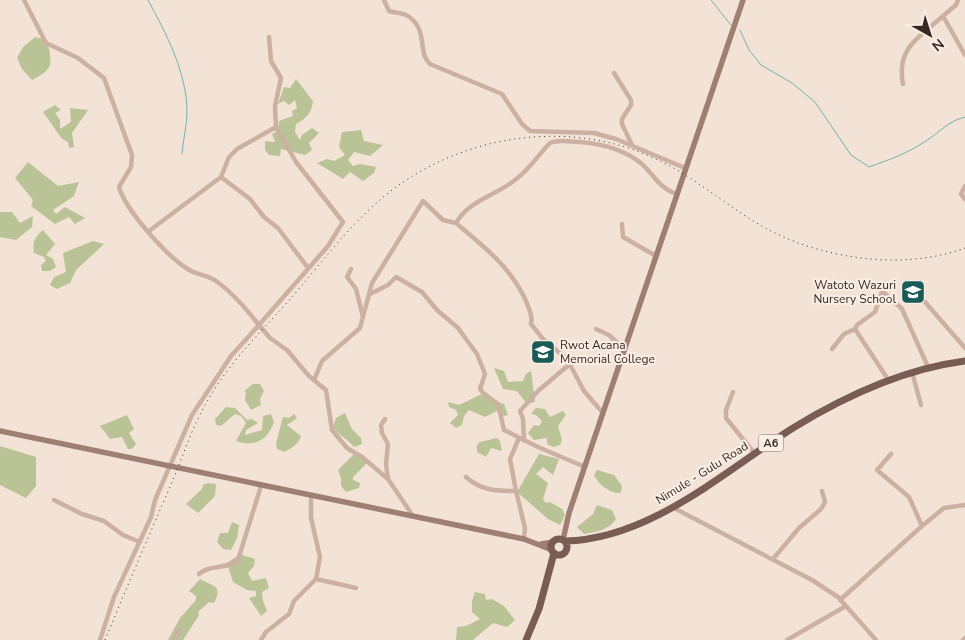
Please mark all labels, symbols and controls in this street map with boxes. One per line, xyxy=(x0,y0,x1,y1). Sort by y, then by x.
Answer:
north arrow xyxy=(905,10,955,60)
text: N xyxy=(928,34,948,55)
place label: Watoto Wazuri Nursery School xyxy=(813,277,896,307)
school or university icon: Watoto Wazuri Nursery School xyxy=(900,279,926,305)
place label: Rwot Acana Memorial College xyxy=(560,337,655,367)
school or university icon: Rwot Acana Memorial College xyxy=(530,339,556,365)
road number: A6 xyxy=(758,434,784,452)
street label: Nimule - Gulu Road xyxy=(653,438,751,508)

